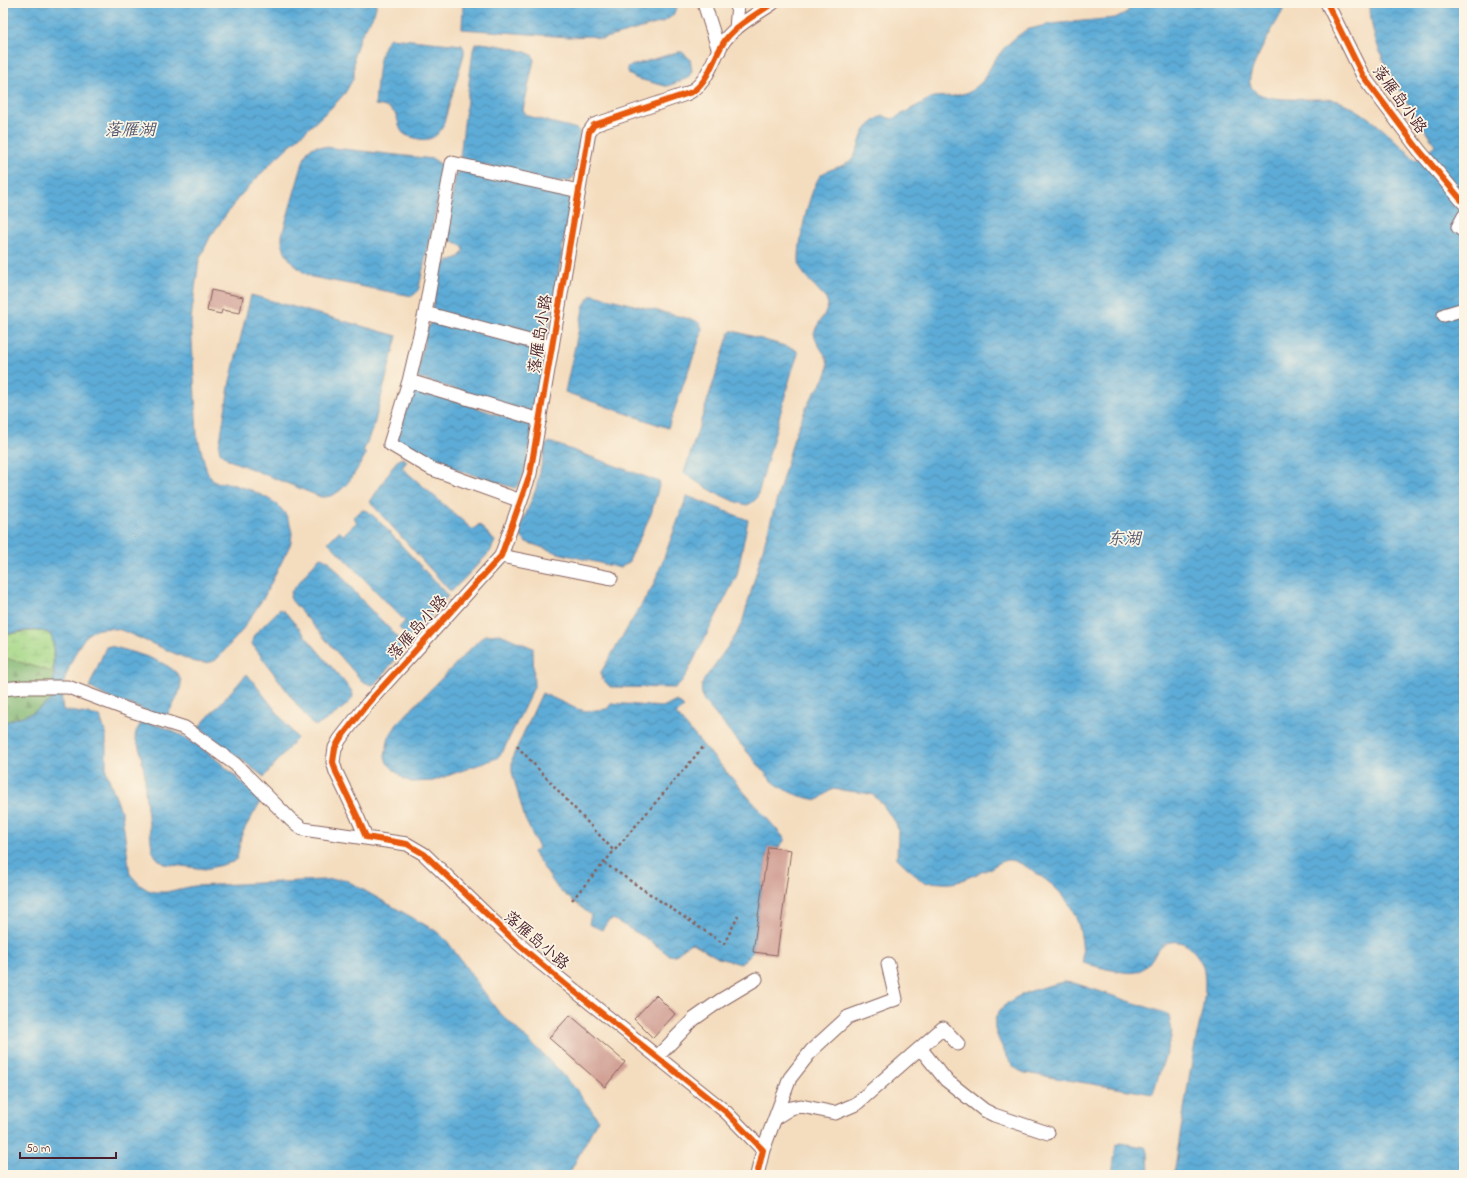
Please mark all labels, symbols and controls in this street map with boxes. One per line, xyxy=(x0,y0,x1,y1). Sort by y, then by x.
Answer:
street label: 落雁岛小路 xyxy=(1366,61,1432,139)
water label: 落雁湖 xyxy=(105,118,157,143)
street label: 落雁岛小路 xyxy=(523,293,559,375)
water label: 东湖 xyxy=(1107,527,1143,552)
street label: 落雁岛小路 xyxy=(382,590,454,666)
street label: 落雁岛小路 xyxy=(498,906,574,976)
scale bar xyxy=(20,1134,116,1160)
text: 50 m xyxy=(26,1140,50,1158)

